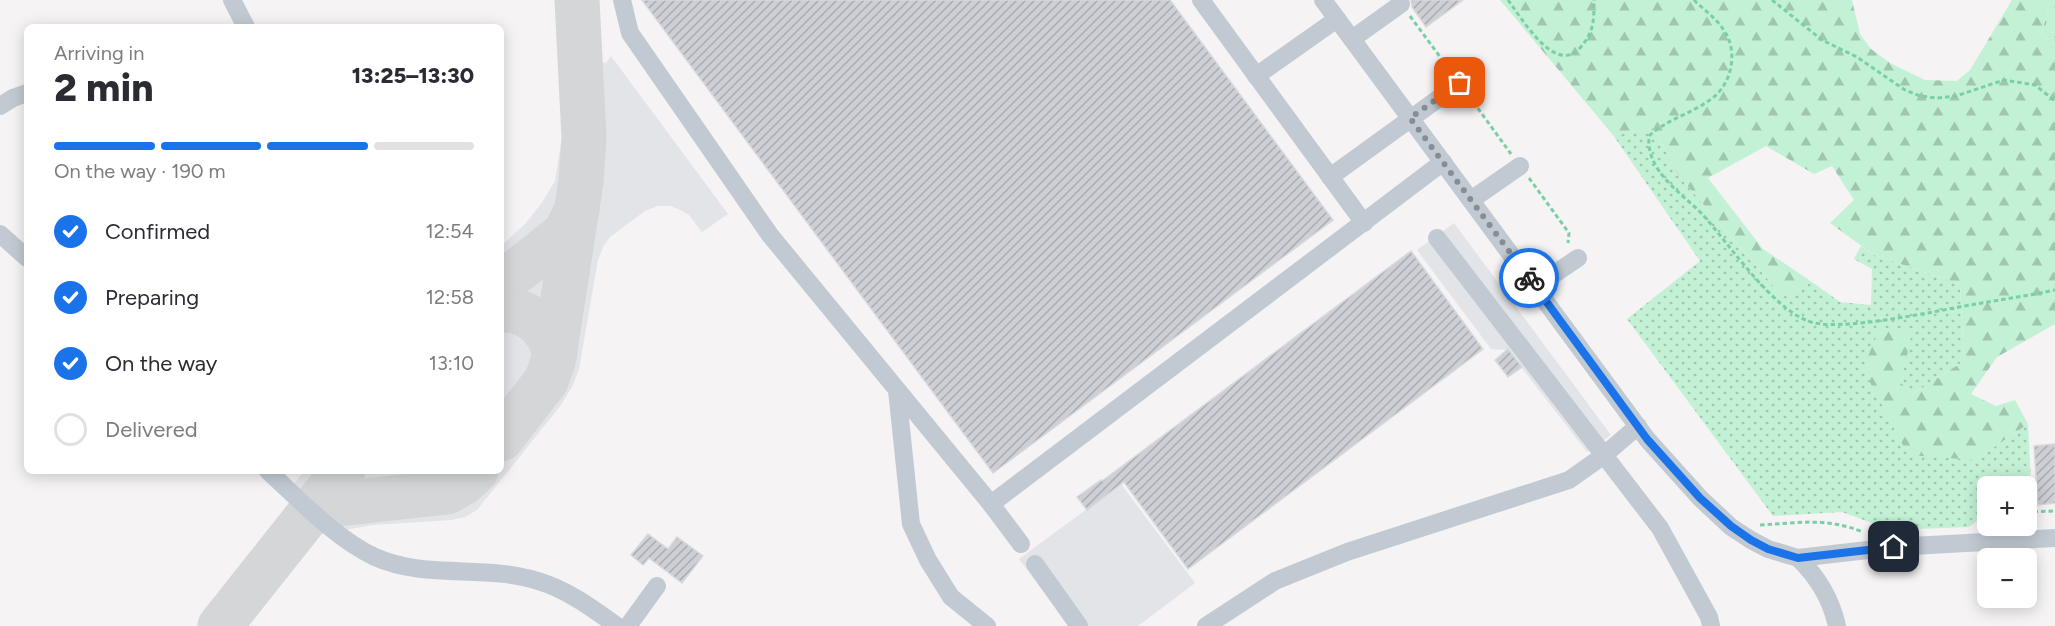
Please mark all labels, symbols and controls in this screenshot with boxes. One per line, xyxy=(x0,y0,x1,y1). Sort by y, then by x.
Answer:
text: Arriving in xyxy=(54,41,144,65)
pin xyxy=(1434,57,1485,108)
text: 13:25–13:30 xyxy=(352,62,474,89)
text: 2 min xyxy=(54,64,154,111)
icon: bag xyxy=(1443,66,1476,99)
text: On the way · 190 m xyxy=(54,159,226,183)
icon: check xyxy=(54,215,87,248)
text: Confirmed xyxy=(105,218,210,245)
text: 12:54 xyxy=(426,219,474,243)
courier xyxy=(1499,248,1559,308)
icon: bike xyxy=(1513,262,1546,295)
icon: check xyxy=(54,281,87,314)
text: Preparing xyxy=(105,284,199,311)
text: 12:58 xyxy=(426,285,474,309)
icon: check xyxy=(54,347,87,380)
text: On the way xyxy=(105,350,217,377)
text: 13:10 xyxy=(429,351,474,375)
text: Delivered xyxy=(105,416,198,443)
map controls xyxy=(1977,476,2037,608)
button: + xyxy=(1977,476,2037,536)
pin xyxy=(1868,521,1919,572)
icon: home xyxy=(1877,530,1910,563)
button: − xyxy=(1977,548,2037,608)

